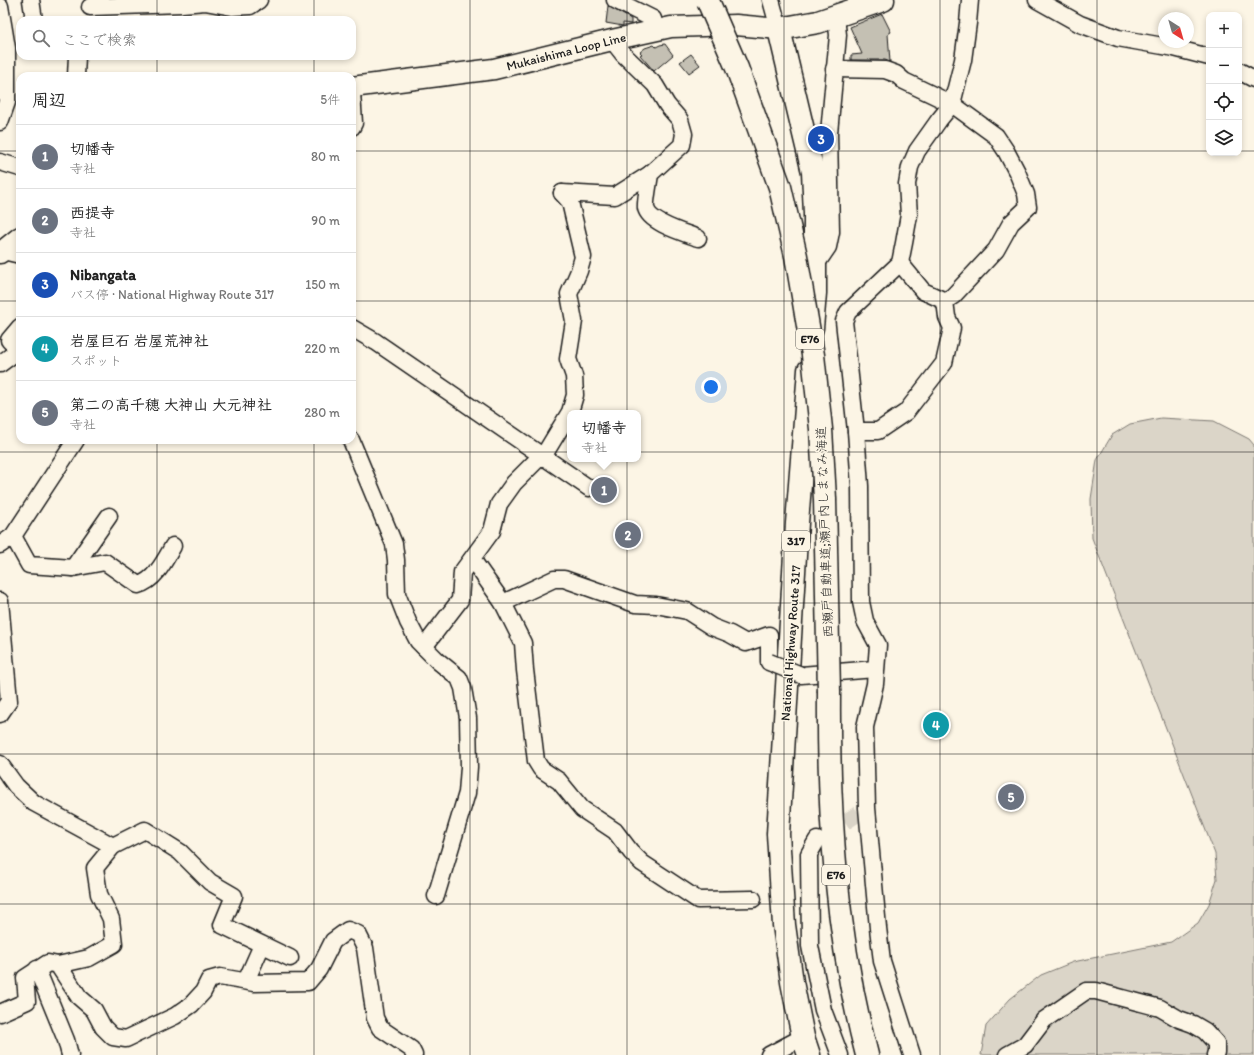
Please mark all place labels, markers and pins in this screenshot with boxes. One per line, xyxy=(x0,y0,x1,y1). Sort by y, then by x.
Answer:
pin: 3 xyxy=(808,124,834,154)
pin: 1 xyxy=(591,475,617,505)
pin: 2 xyxy=(615,520,641,550)
pin: 4 xyxy=(923,710,949,740)
pin: 5 xyxy=(998,782,1024,812)

